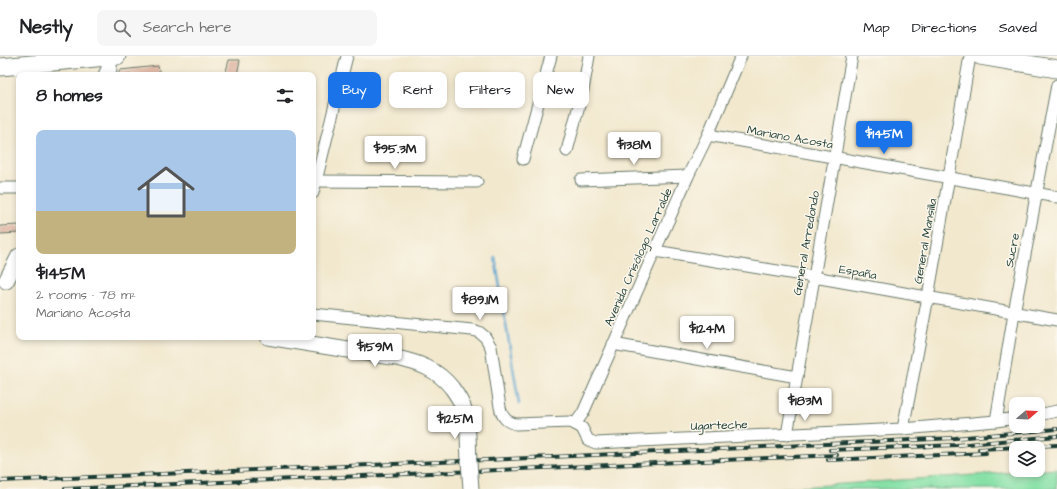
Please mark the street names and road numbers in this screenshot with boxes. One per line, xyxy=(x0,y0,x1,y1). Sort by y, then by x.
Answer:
street label: Mariano Acosta xyxy=(746,122,834,153)
street label: Avenida Crisólogo Larralde xyxy=(600,185,678,329)
street label: General Arredondo xyxy=(789,189,824,297)
street label: General Mansilla xyxy=(910,197,941,285)
street label: Sucre xyxy=(1001,231,1024,269)
street label: España xyxy=(838,261,878,284)
street label: Ugarteche xyxy=(690,416,748,436)

